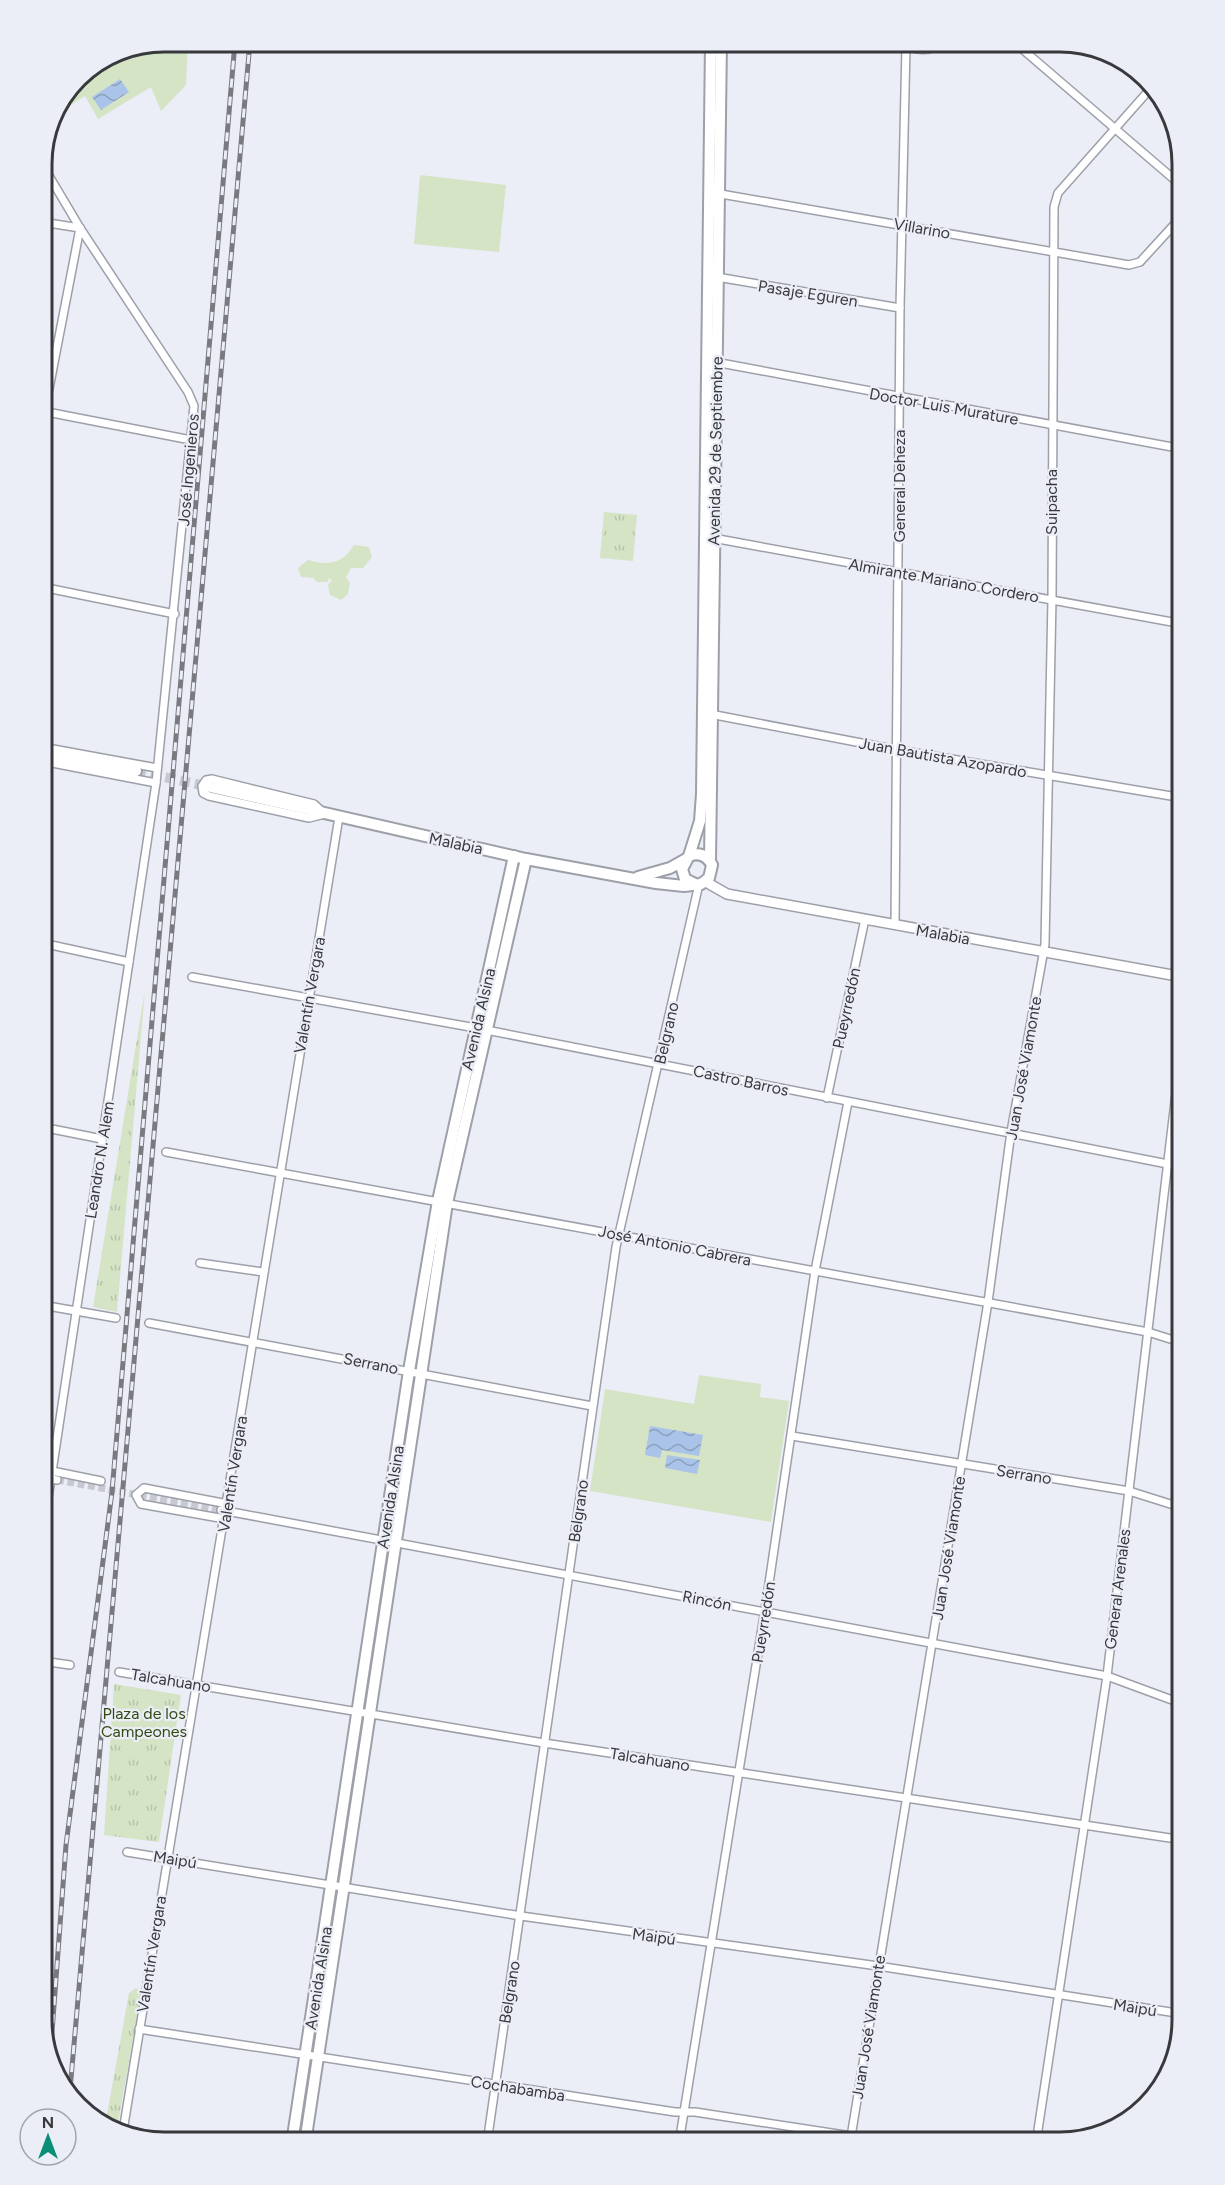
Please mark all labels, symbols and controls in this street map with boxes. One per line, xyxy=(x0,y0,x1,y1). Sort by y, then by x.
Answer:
street label: Villarino xyxy=(892,214,952,243)
street label: Pasaje Eguren xyxy=(757,276,859,311)
street label: Avenida 29 de Septiembre xyxy=(704,356,727,546)
street label: Doctor Luis Murature xyxy=(868,384,1020,429)
street label: José Ingenieros xyxy=(174,413,203,527)
street label: General Deheza xyxy=(890,429,909,543)
street label: Suipacha xyxy=(1042,469,1061,535)
street label: Almirante Mariano Cordero xyxy=(847,554,1041,607)
street label: Juan Bautista Azopardo xyxy=(858,733,1028,782)
street label: Malabia xyxy=(427,829,485,858)
street label: Malabia xyxy=(914,920,971,949)
street label: Valentín Vergara xyxy=(290,935,329,1055)
street label: Avenida Alsina xyxy=(458,966,499,1072)
street label: Pueyrredón xyxy=(829,966,864,1050)
street label: Juan José Viamonte xyxy=(1002,995,1046,1141)
street label: Belgrano xyxy=(650,1000,683,1066)
street label: Castro Barros xyxy=(691,1061,790,1100)
street label: Leandro N. Alem xyxy=(81,1100,118,1220)
street label: José Antonio Cabrera xyxy=(597,1221,753,1270)
street label: Serrano xyxy=(342,1349,400,1378)
street label: Valentín Vergara xyxy=(214,1414,251,1534)
street label: Avenida Alsina xyxy=(373,1444,408,1550)
street label: Serrano xyxy=(995,1461,1053,1488)
street label: Juan José Viamonte xyxy=(928,1475,969,1621)
street label: Belgrano xyxy=(565,1478,592,1544)
street label: General Arenales xyxy=(1101,1528,1134,1650)
street label: Pueyrredón xyxy=(748,1580,779,1664)
street label: Rincón xyxy=(681,1586,733,1615)
street label: Talcahuano xyxy=(130,1665,212,1696)
park label: Plaza de los Campeones xyxy=(101,1704,187,1741)
street label: Talcahuano xyxy=(609,1744,691,1775)
street label: Maipú xyxy=(152,1847,198,1872)
street label: Valentín Vergara xyxy=(133,1894,170,2014)
street label: Maipú xyxy=(631,1924,677,1949)
street label: Avenida Alsina xyxy=(301,1925,336,2031)
street label: Juan José Viamonte xyxy=(848,1954,889,2100)
street label: Belgrano xyxy=(495,1959,524,2025)
street label: Maipú xyxy=(1112,1995,1158,2020)
street label: Cochabamba xyxy=(469,2072,566,2105)
north arrow xyxy=(18,2107,78,2167)
text: N xyxy=(42,2113,54,2132)

